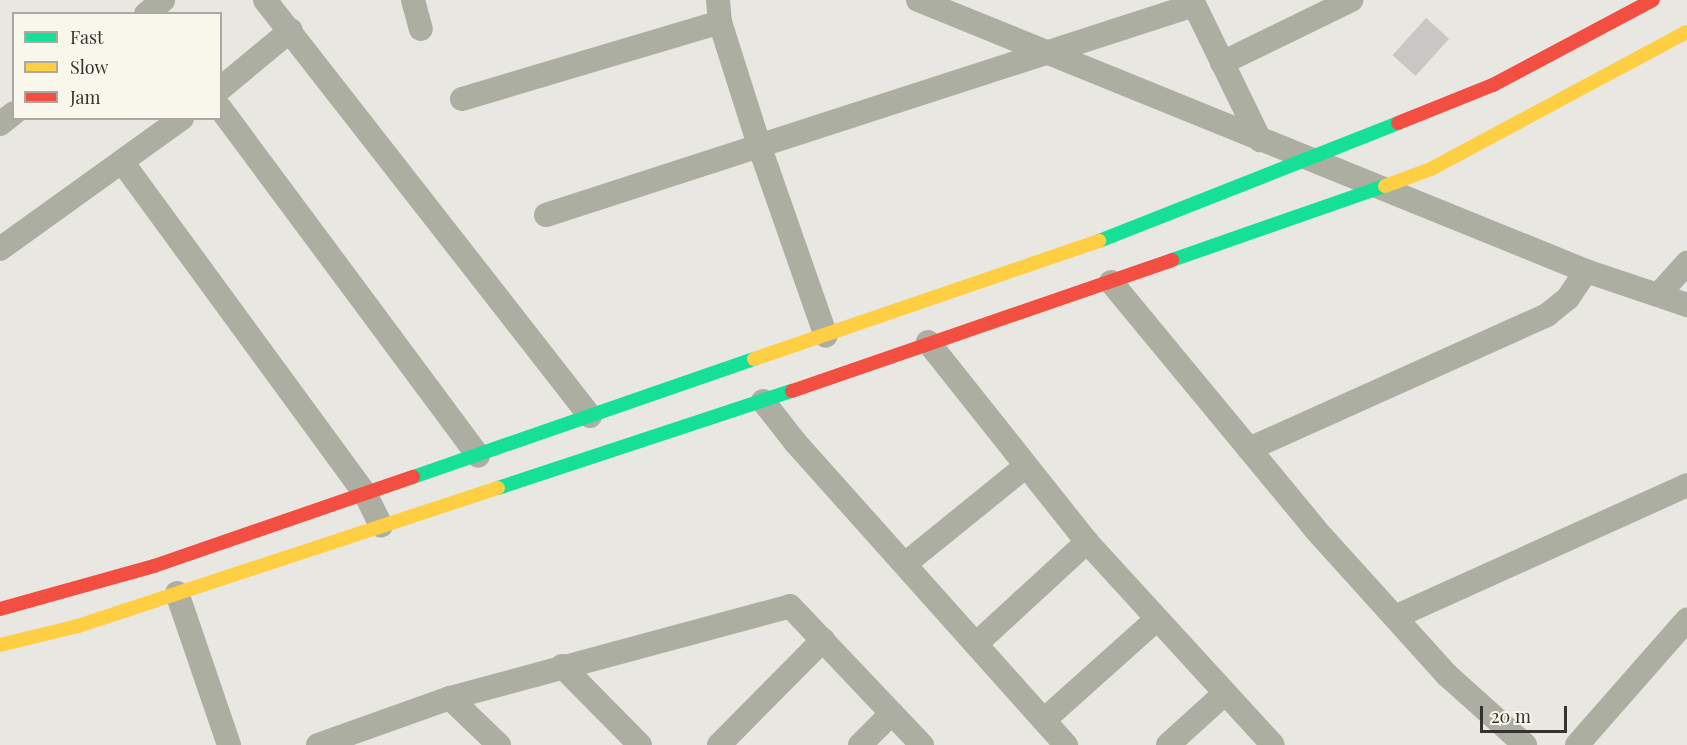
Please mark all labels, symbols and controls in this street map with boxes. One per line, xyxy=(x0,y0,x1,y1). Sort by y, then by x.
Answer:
legend xyxy=(12,12,222,120)
text: Fast xyxy=(70,25,103,49)
text: Slow xyxy=(70,55,108,79)
text: Jam xyxy=(70,85,100,109)
scale bar xyxy=(1483,694,1570,732)
text: 20 m xyxy=(1491,704,1531,728)

